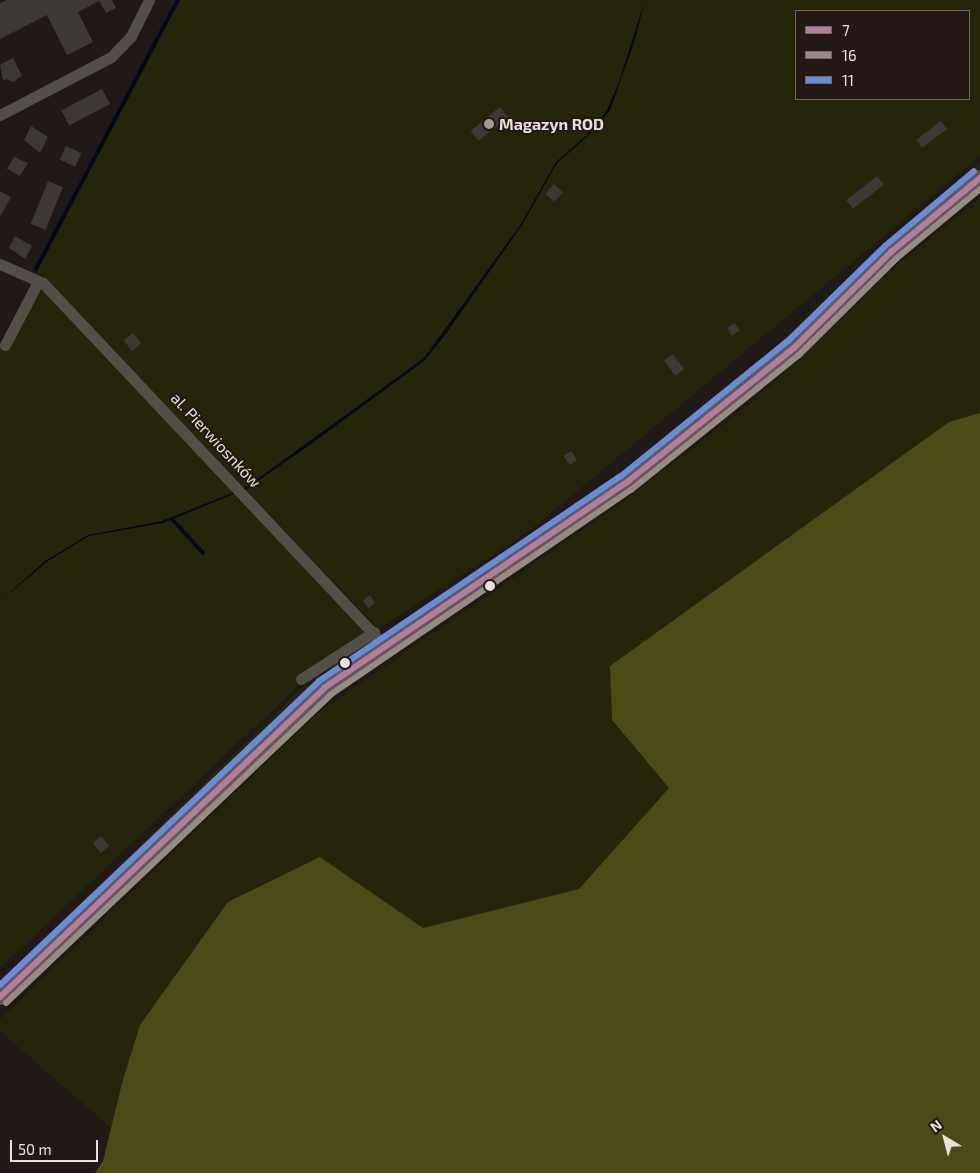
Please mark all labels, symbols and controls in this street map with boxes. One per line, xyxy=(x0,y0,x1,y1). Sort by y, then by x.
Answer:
legend xyxy=(795,10,970,100)
text: 7 xyxy=(842,21,850,39)
text: 16 xyxy=(842,46,857,64)
text: 11 xyxy=(842,71,854,89)
place label: Magazyn ROD xyxy=(499,114,604,134)
marker: Magazyn ROD xyxy=(483,118,495,130)
street label: al. Pierwiosnków xyxy=(167,388,265,492)
unlabelled marker xyxy=(485,581,495,591)
unlabelled marker xyxy=(340,658,350,668)
north arrow xyxy=(920,1113,970,1163)
text: N xyxy=(927,1116,945,1135)
scale bar xyxy=(12,1130,100,1162)
text: 50 m xyxy=(18,1140,52,1158)

